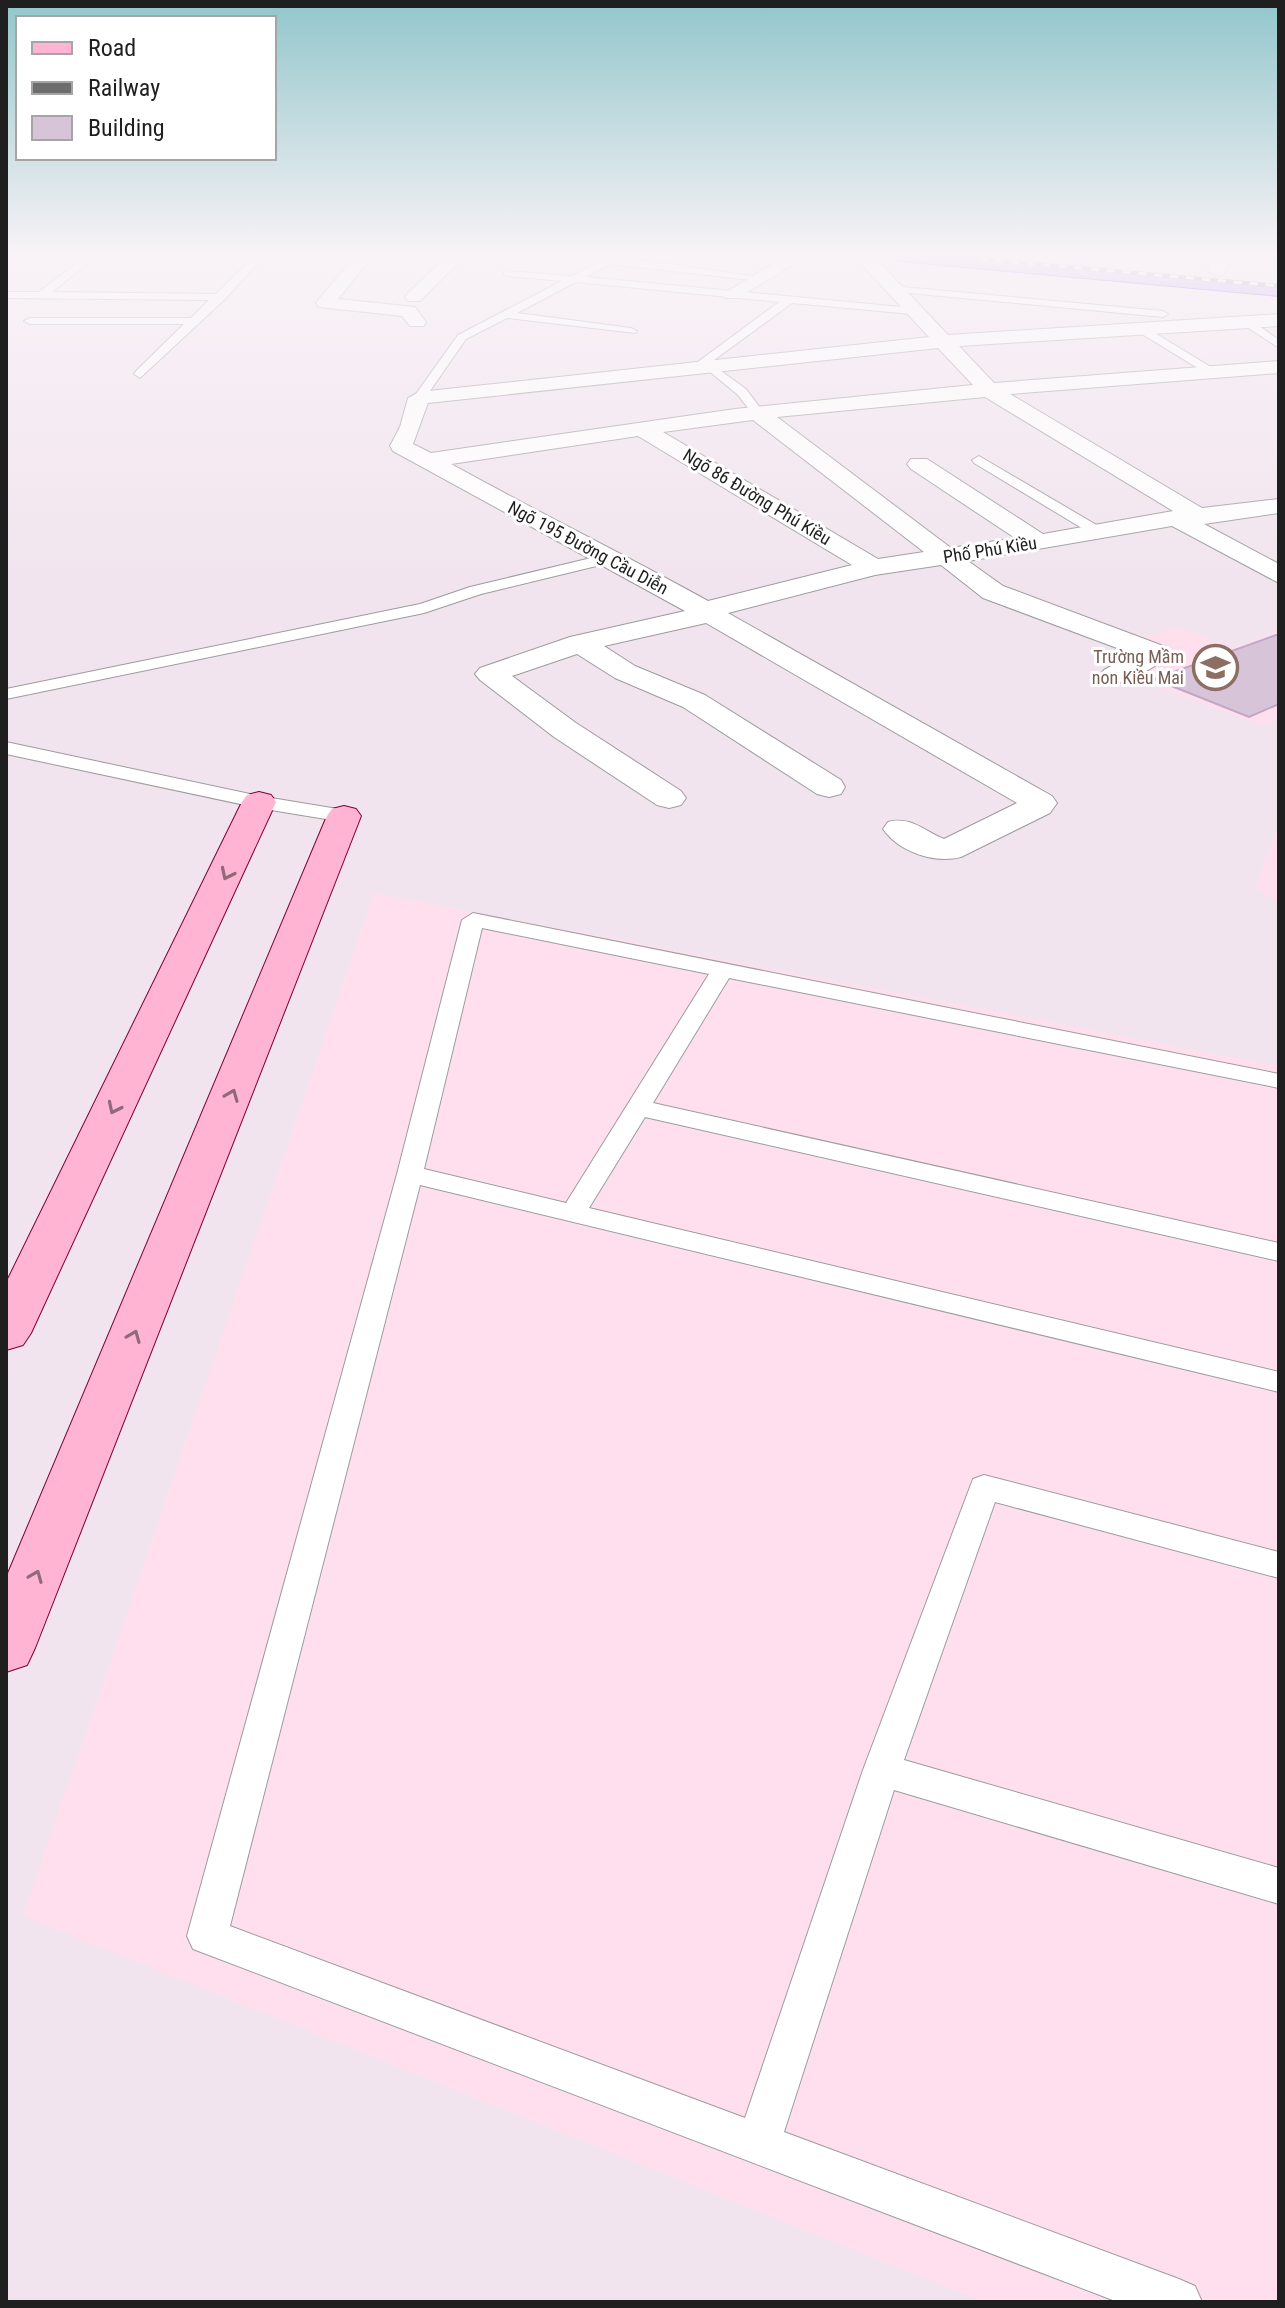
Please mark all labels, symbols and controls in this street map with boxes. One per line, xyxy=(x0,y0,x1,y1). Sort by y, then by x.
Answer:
legend xyxy=(16,16,276,160)
text: Road xyxy=(88,34,136,62)
text: Railway xyxy=(88,74,160,102)
text: Building xyxy=(88,114,165,142)
street label: Ngõ 86 Đường Phú Kiều xyxy=(679,444,835,549)
street label: Ngõ 195 Đường Cầu Diễn xyxy=(505,496,672,599)
street label: Phố Phú Kiều xyxy=(942,532,1038,567)
school or university icon: Trường Mầm non Kiều Mai xyxy=(1191,643,1239,691)
place label: Trường Mầm non Kiều Mai xyxy=(1092,646,1184,688)
one-way arrow xyxy=(221,865,237,880)
one-way arrow xyxy=(223,1089,239,1103)
one-way arrow xyxy=(108,1100,124,1114)
one-way arrow xyxy=(124,1330,141,1344)
one-way arrow xyxy=(26,1570,42,1584)

